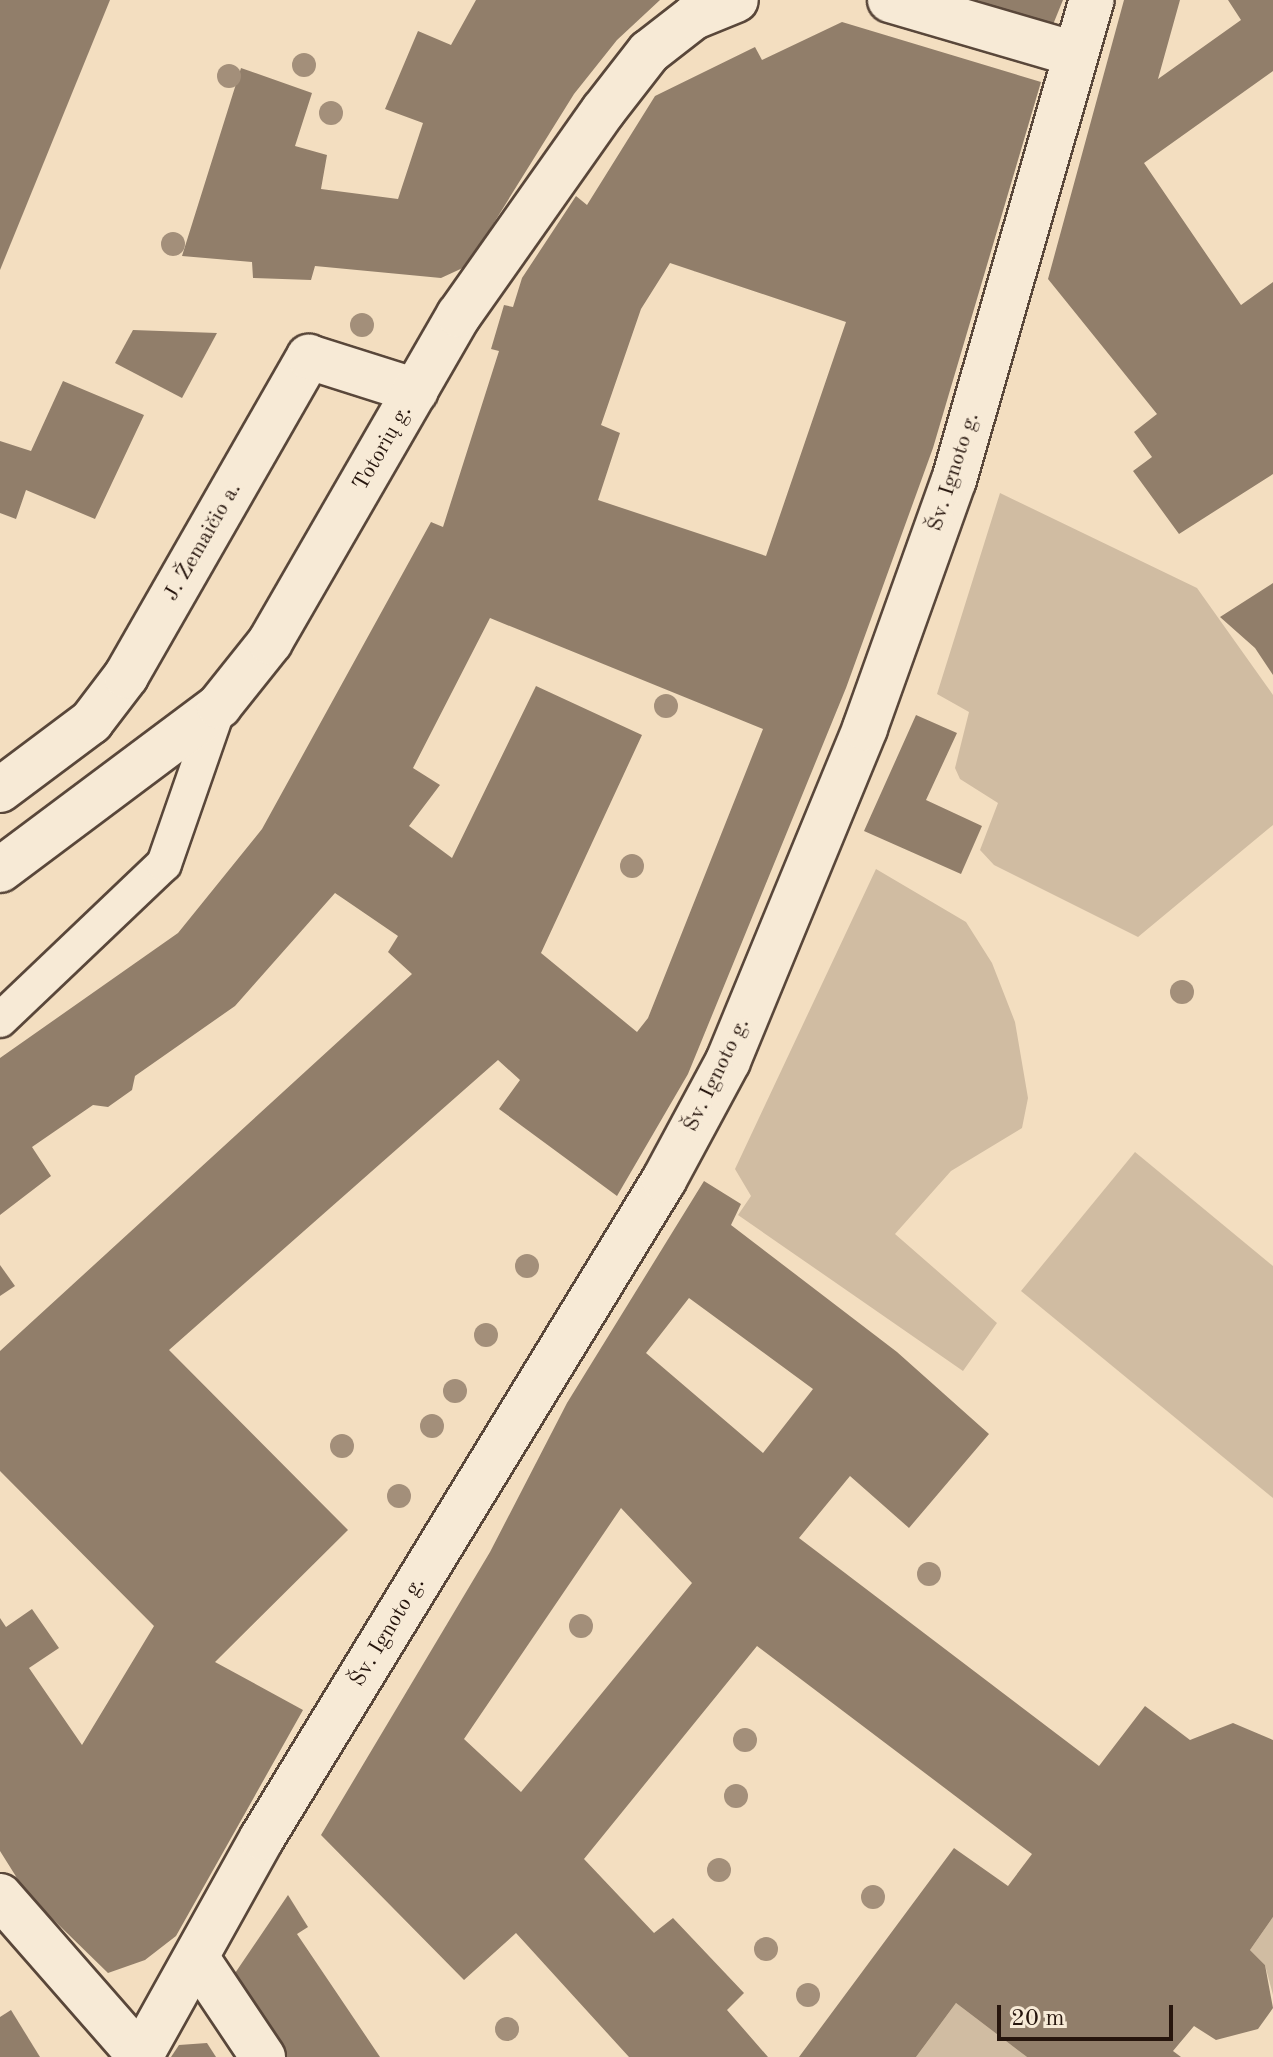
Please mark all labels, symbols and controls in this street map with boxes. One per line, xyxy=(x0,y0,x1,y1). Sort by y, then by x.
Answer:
street label: Totorių g. xyxy=(348,400,418,496)
street label: Šv. Ignoto g. xyxy=(922,409,986,535)
street label: J. Žemaičio a. xyxy=(158,478,248,606)
street label: Šv. Ignoto g. xyxy=(678,1014,756,1136)
street label: Šv. Ignoto g. xyxy=(345,1572,431,1692)
scale bar xyxy=(1001,1989,1177,2039)
text: 20 m xyxy=(1011,2007,1065,2031)

